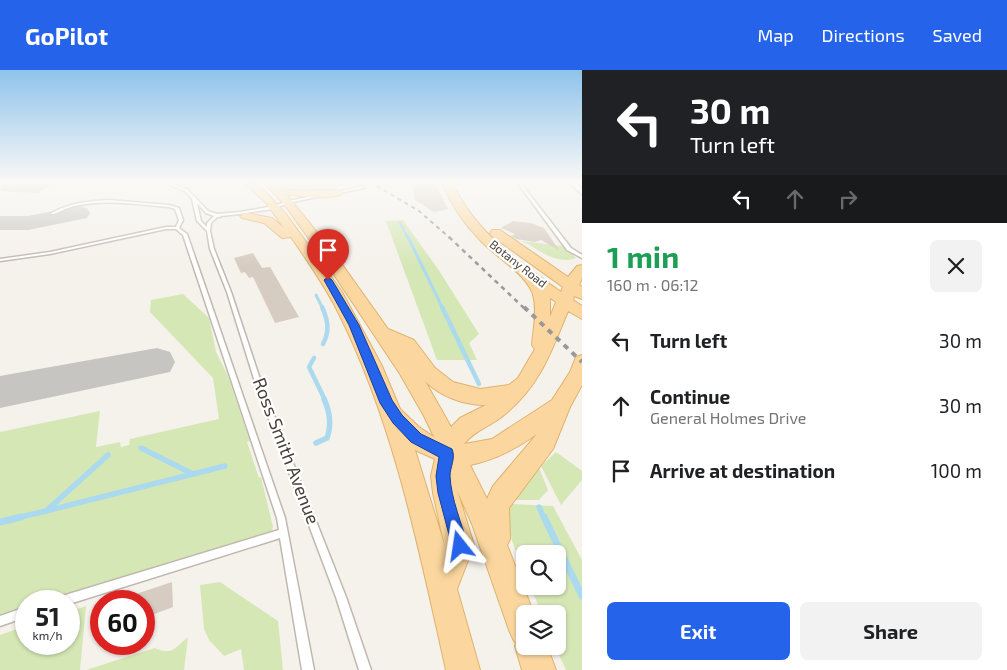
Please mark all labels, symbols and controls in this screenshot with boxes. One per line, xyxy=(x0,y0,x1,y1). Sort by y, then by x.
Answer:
text: GoPilot xyxy=(25,21,108,50)
text: Map xyxy=(757,24,794,46)
text: Directions xyxy=(822,24,905,46)
text: Saved xyxy=(933,24,982,46)
text: 30 m xyxy=(690,89,770,131)
icon: left xyxy=(607,90,672,155)
text: Turn left xyxy=(690,131,775,157)
icon: left xyxy=(728,185,756,213)
icon: ahead xyxy=(781,185,809,213)
icon: right xyxy=(834,185,862,213)
pin xyxy=(307,229,349,280)
icon: arrive xyxy=(314,236,342,264)
street label: Botany Road xyxy=(487,237,550,290)
text: 1 min xyxy=(607,238,679,274)
button: close xyxy=(930,240,982,292)
text: 160 m · 06:12 xyxy=(607,275,699,294)
icon: left xyxy=(607,327,635,355)
text: Turn left xyxy=(650,329,727,352)
text: 30 m xyxy=(939,329,982,352)
street label: Ross Smith Avenue xyxy=(249,374,325,527)
text: Continue xyxy=(650,385,730,408)
icon: ahead xyxy=(607,392,635,420)
text: 30 m xyxy=(939,394,982,417)
text: General Holmes Drive xyxy=(650,408,806,427)
icon: arrive xyxy=(607,457,635,485)
text: Arrive at destination xyxy=(650,459,835,482)
text: 100 m xyxy=(931,459,982,482)
position arrow xyxy=(433,519,485,571)
map controls xyxy=(516,545,566,655)
button: search xyxy=(516,545,566,595)
speed limit sign: 60 xyxy=(90,590,155,655)
text: 51 xyxy=(35,601,60,631)
button: Exit xyxy=(607,602,790,660)
button: Share xyxy=(800,602,982,660)
button: layers xyxy=(516,605,566,655)
text: km/h xyxy=(33,628,62,642)

